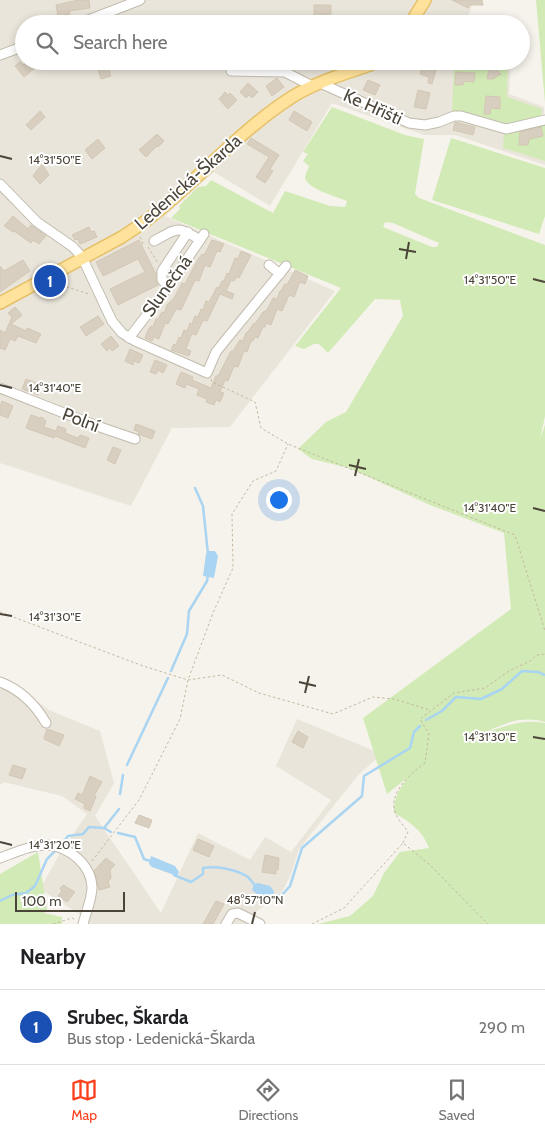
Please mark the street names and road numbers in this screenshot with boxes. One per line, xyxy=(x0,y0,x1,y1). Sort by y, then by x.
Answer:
street label: Ke Hřišti xyxy=(340,84,406,130)
street label: Ledenická-Škarda xyxy=(130,129,246,234)
street label: Slunečná xyxy=(137,251,197,321)
street label: Polní xyxy=(59,403,103,437)

